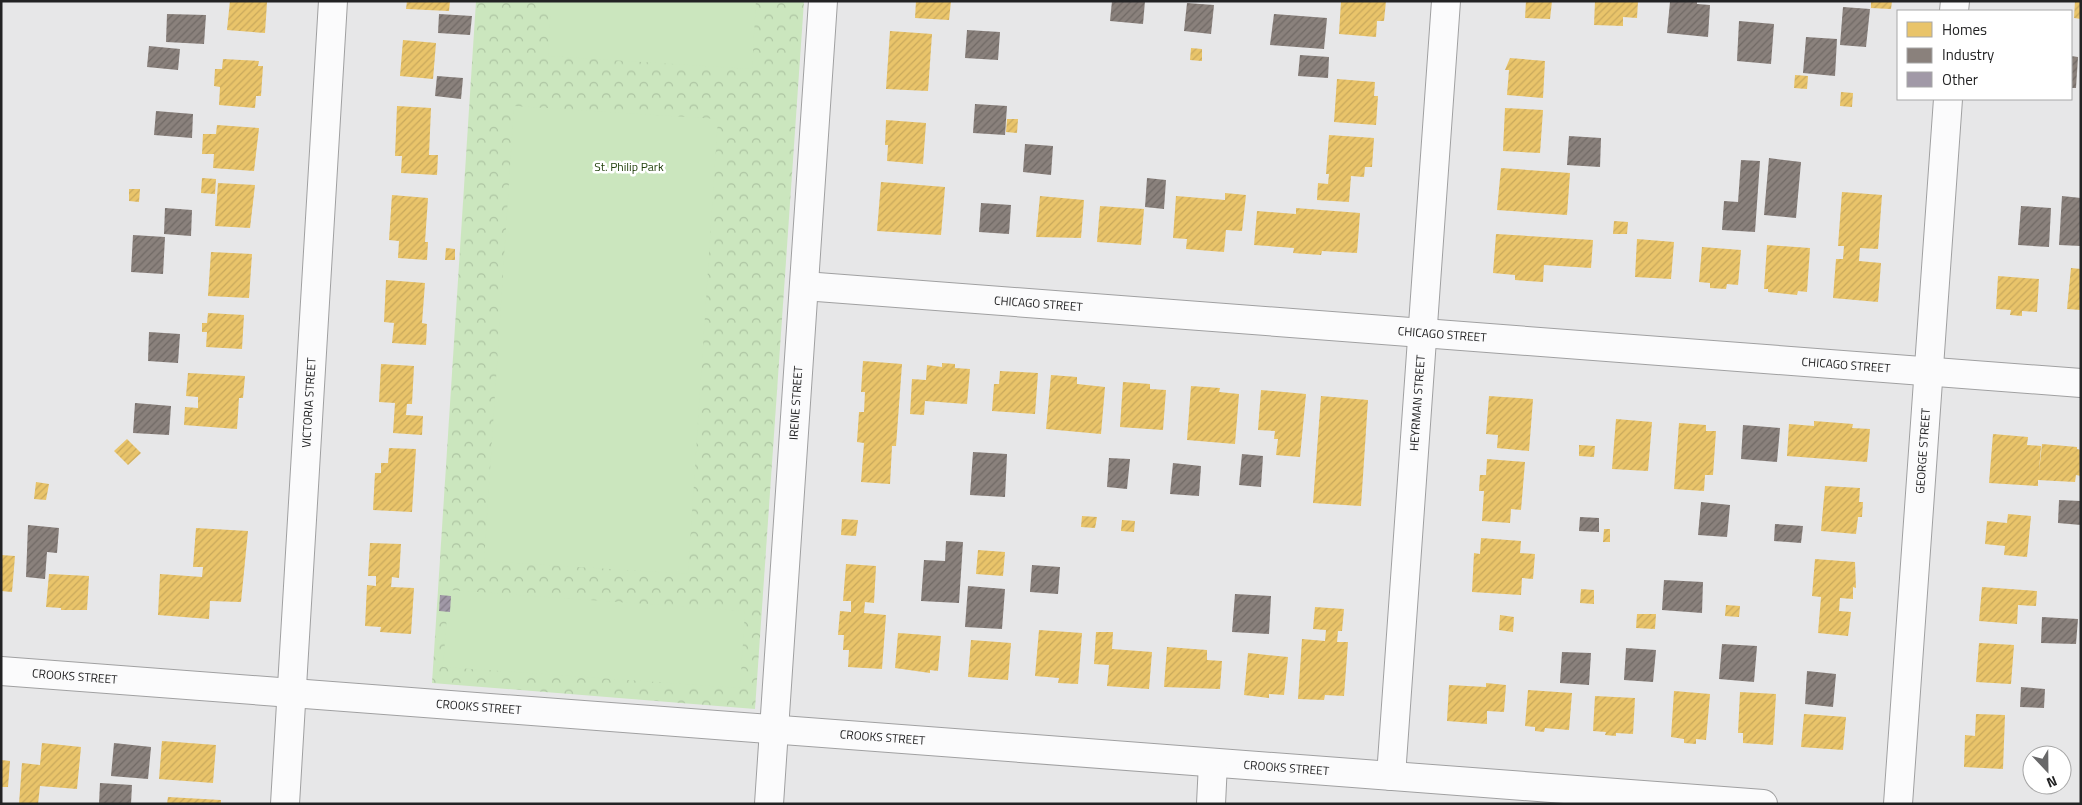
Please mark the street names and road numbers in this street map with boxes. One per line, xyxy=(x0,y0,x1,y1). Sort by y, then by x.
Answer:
street label: CHICAGO STREET xyxy=(993,290,1084,316)
street label: CHICAGO STREET xyxy=(1397,321,1488,347)
street label: CHICAGO STREET xyxy=(1801,352,1892,378)
street label: HEYRMAN STREET xyxy=(1404,353,1430,452)
street label: VICTORIA STREET xyxy=(296,356,321,448)
street label: IRENE STREET xyxy=(784,365,807,441)
street label: GEORGE STREET xyxy=(1910,407,1935,494)
street label: CROOKS STREET xyxy=(31,663,119,689)
street label: CROOKS STREET xyxy=(435,694,523,719)
street label: CROOKS STREET xyxy=(839,724,927,750)
street label: CROOKS STREET xyxy=(1243,755,1330,780)

